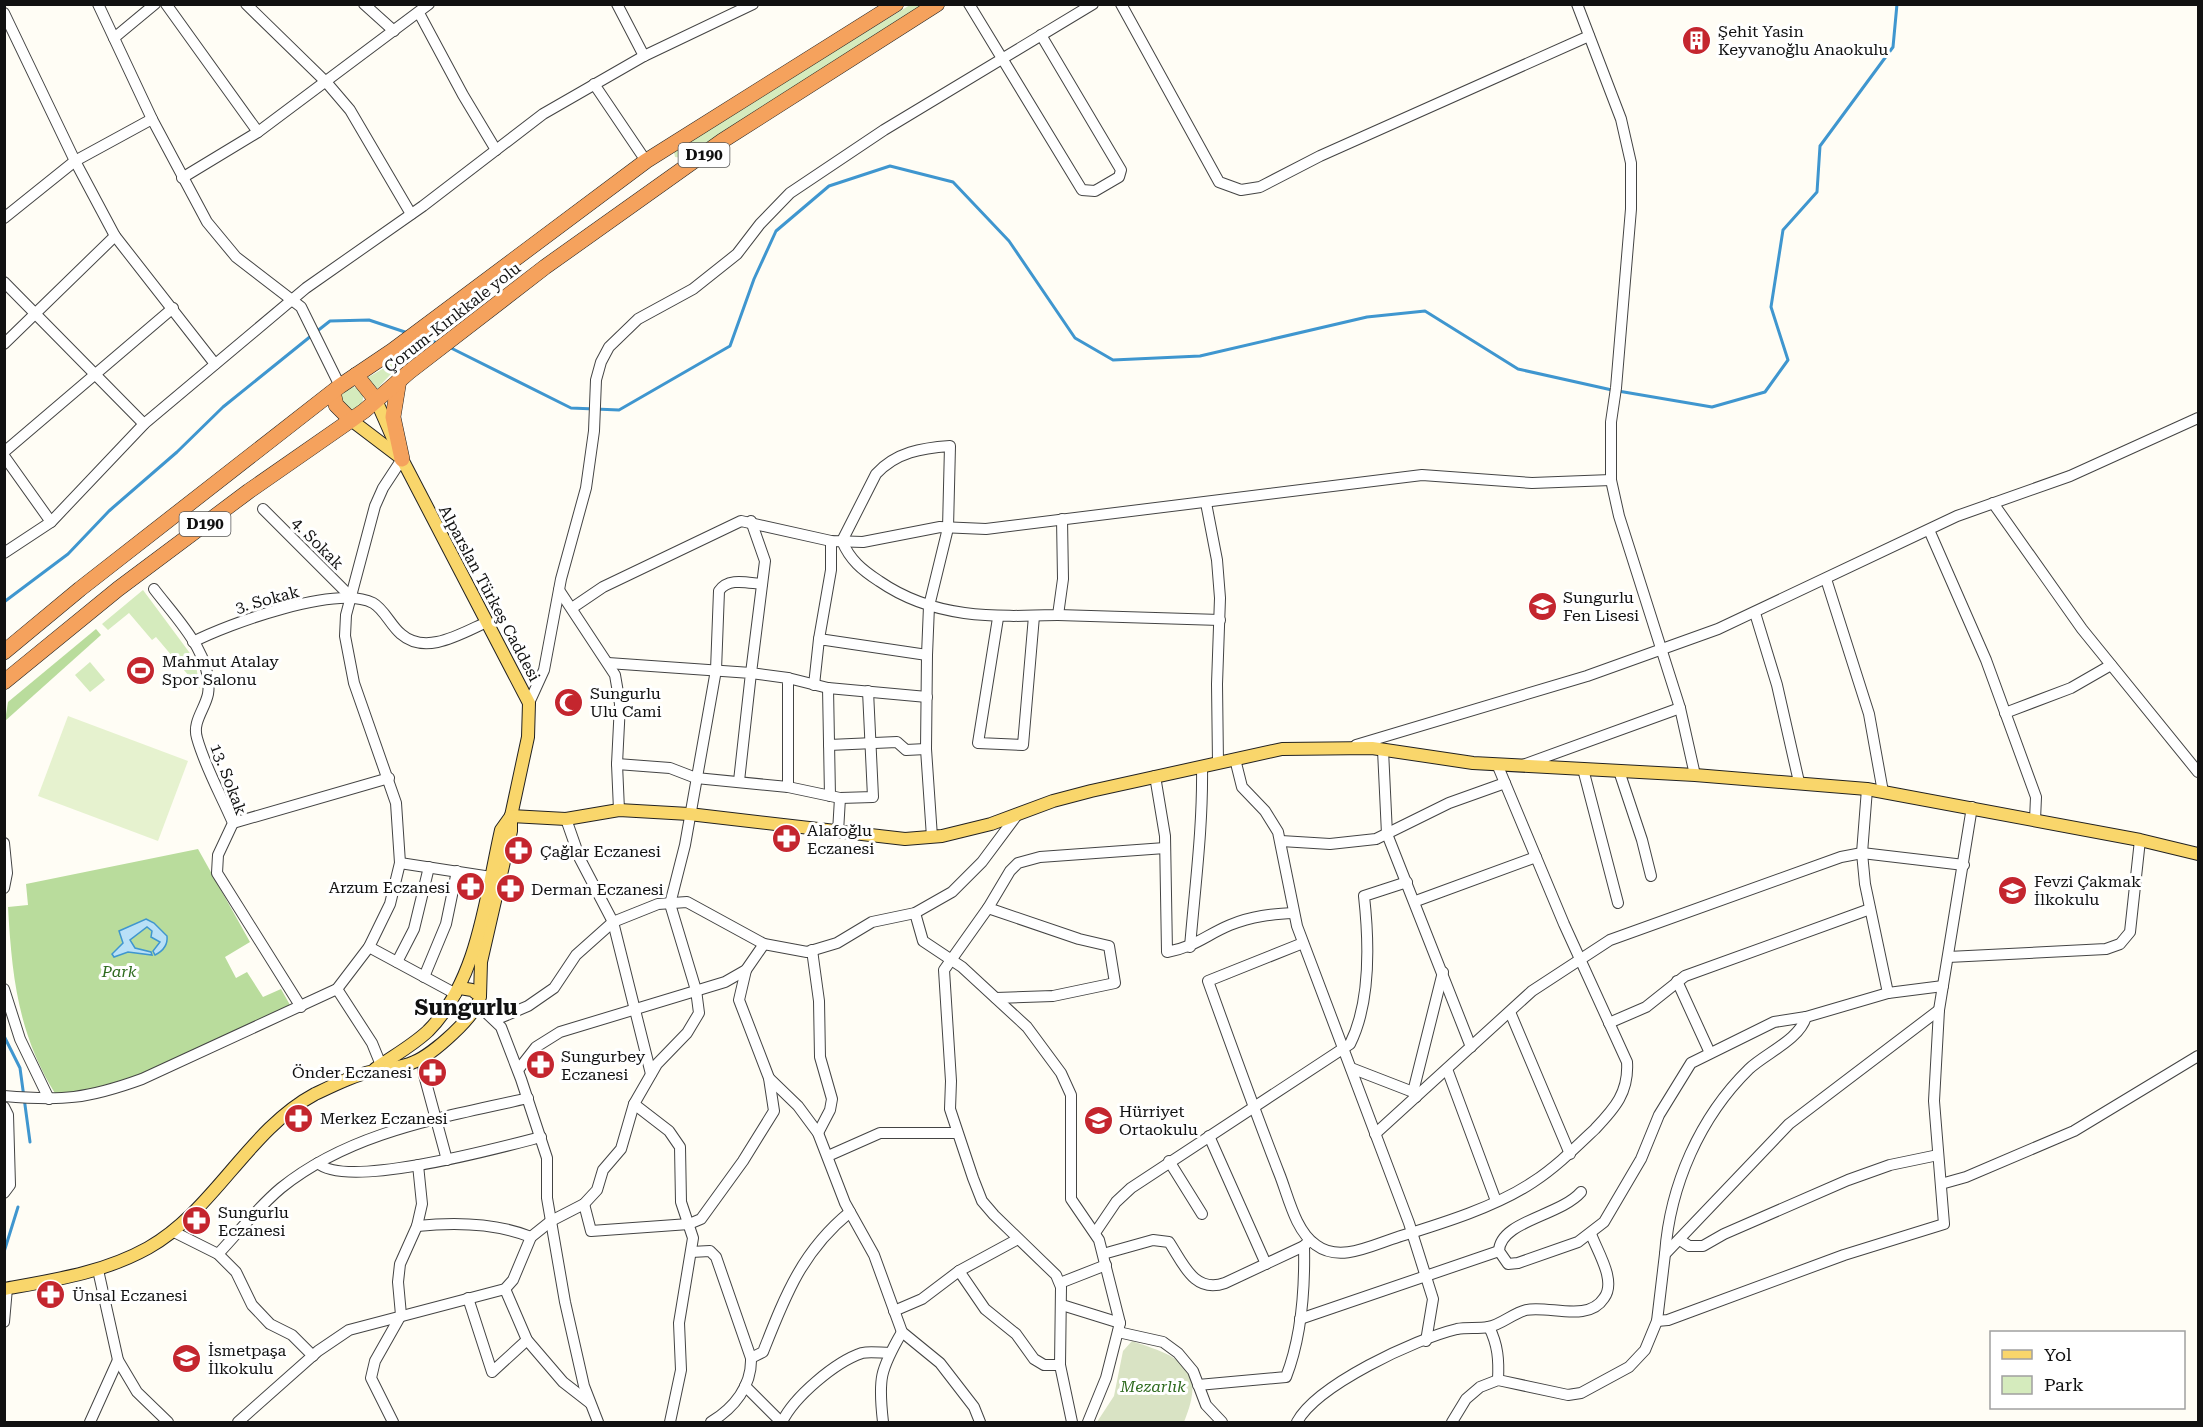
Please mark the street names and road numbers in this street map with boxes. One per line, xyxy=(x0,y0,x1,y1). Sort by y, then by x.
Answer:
road number: D190 xyxy=(678,143,730,167)
street label: Çorum-Kırıkkale yolu xyxy=(380,258,524,376)
street label: Alparslan Türkeş Caddesi xyxy=(435,502,544,685)
road number: D190 xyxy=(180,512,230,536)
street label: 4. Sokak xyxy=(288,513,348,573)
street label: 3. Sokak xyxy=(233,582,301,617)
street label: 13. Sokak xyxy=(206,741,251,817)

